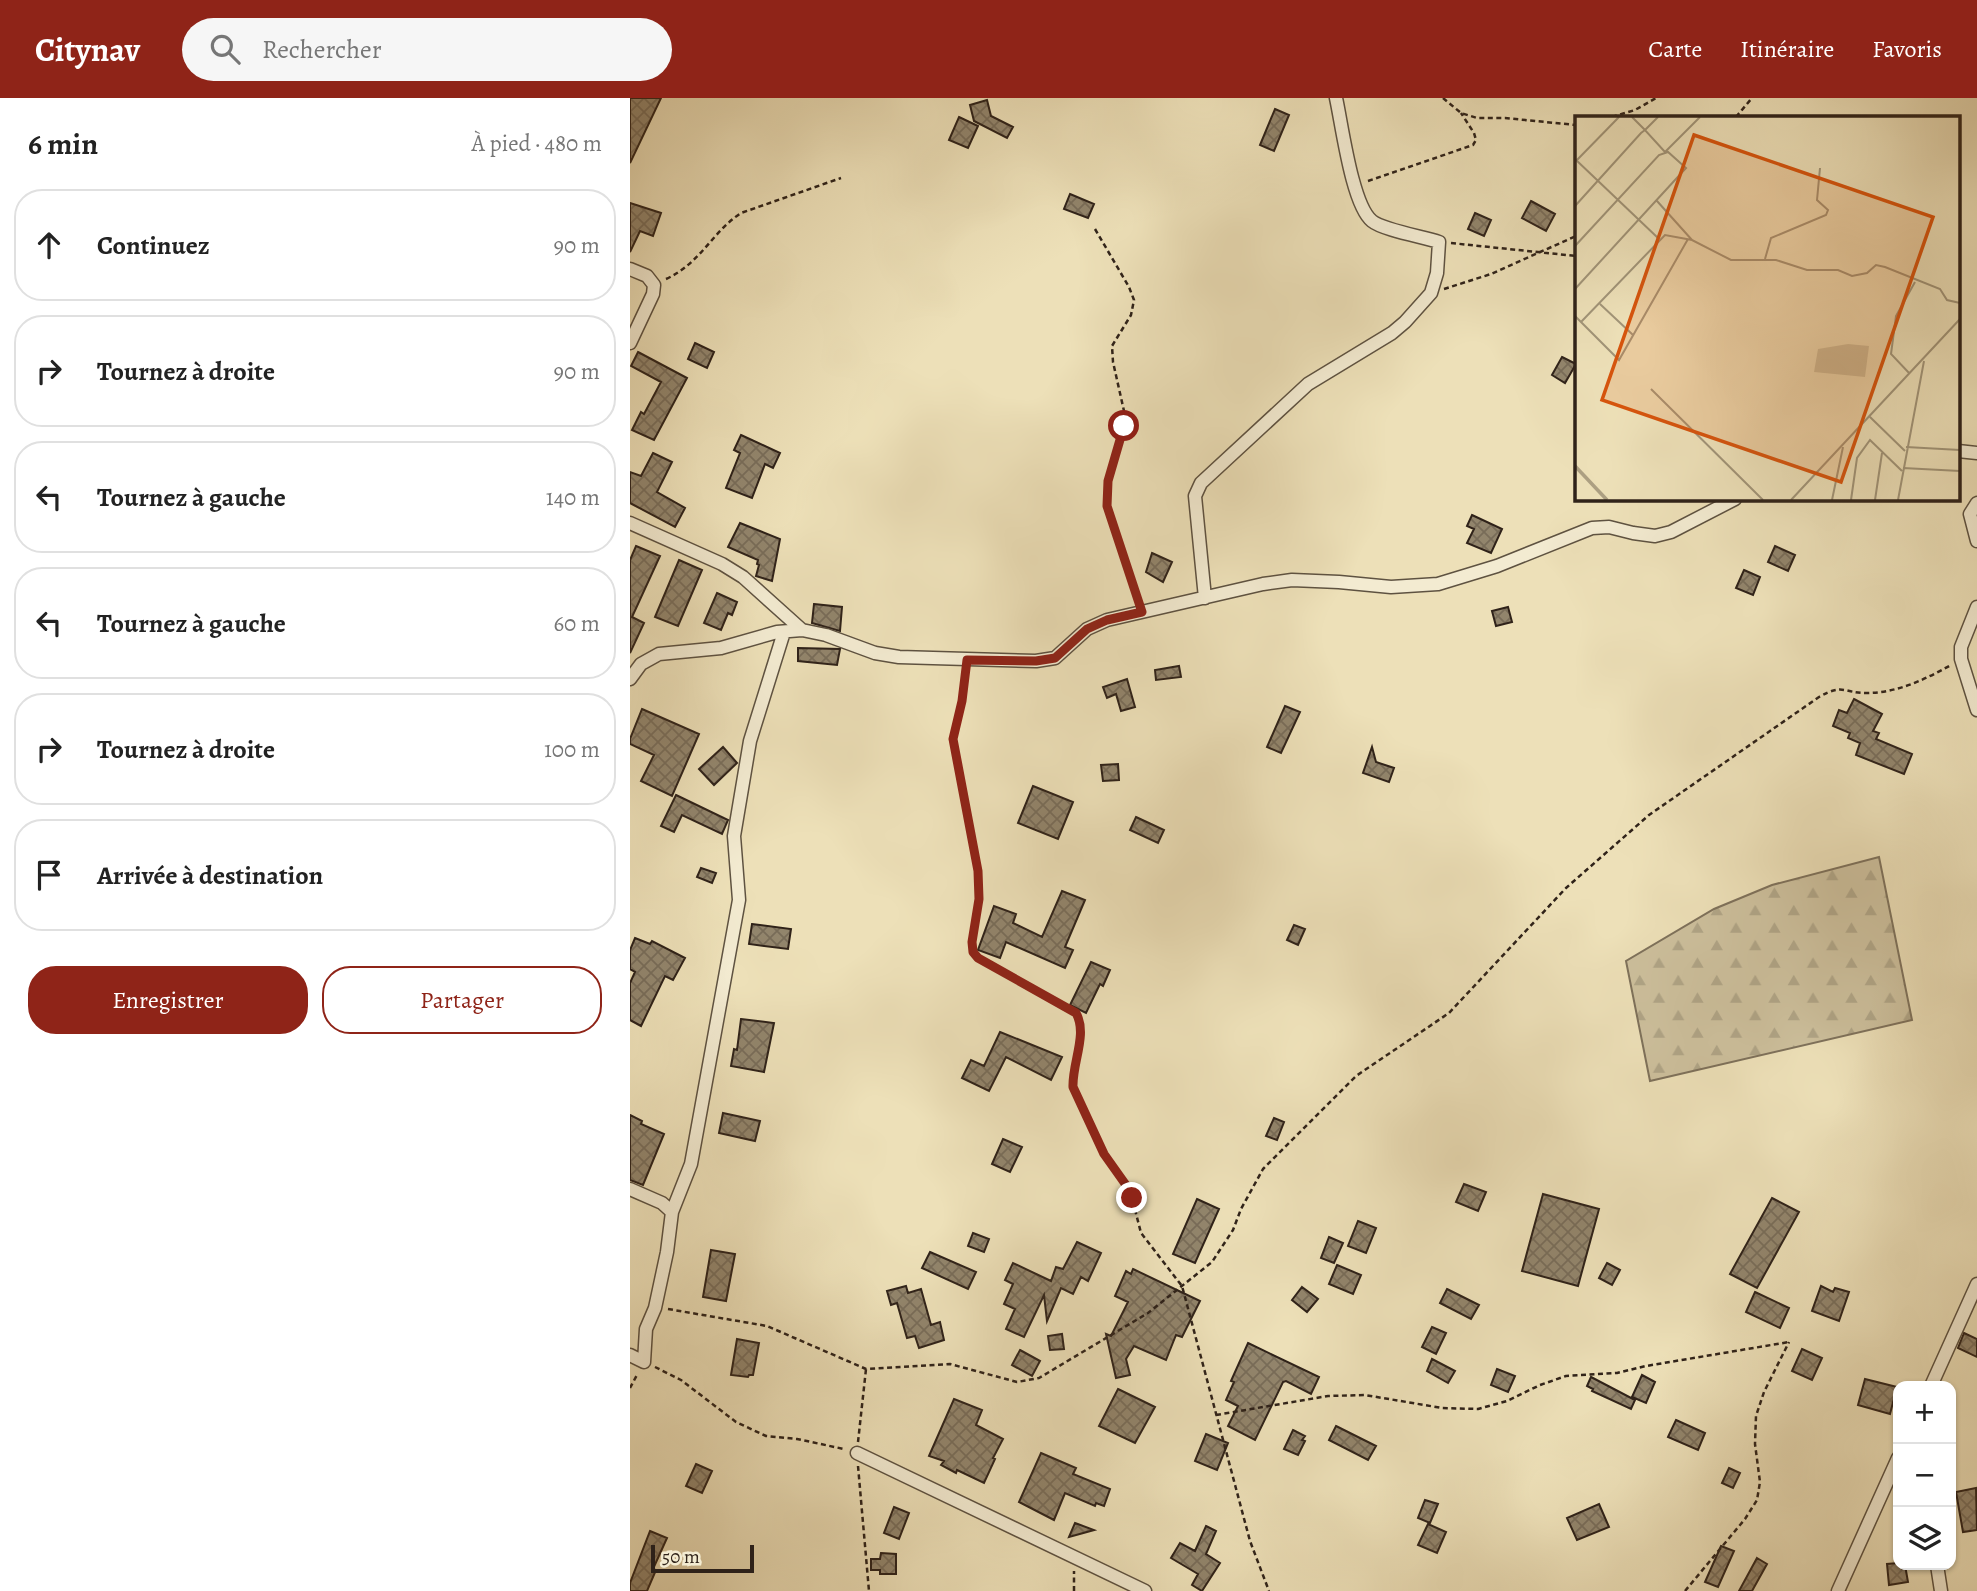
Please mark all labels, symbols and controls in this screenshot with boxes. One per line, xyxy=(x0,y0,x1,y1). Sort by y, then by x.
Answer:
search box xyxy=(182,18,672,81)
text: Citynav xyxy=(35,27,140,72)
icon: search xyxy=(206,30,244,68)
text: Rechercher xyxy=(262,32,382,67)
text: Carte xyxy=(1648,33,1702,65)
text: Itinéraire xyxy=(1740,33,1834,65)
text: Favoris xyxy=(1872,33,1942,65)
inset map xyxy=(1575,116,1960,500)
text: 6 min xyxy=(28,124,98,164)
text: À pied · 480 m xyxy=(472,128,602,159)
icon: ahead xyxy=(30,226,68,264)
text: Continuez xyxy=(97,228,210,263)
text: 90 m xyxy=(554,230,600,261)
icon: right xyxy=(30,352,68,390)
text: Tournez à droite xyxy=(97,354,275,389)
text: 90 m xyxy=(554,356,600,387)
route start xyxy=(1108,410,1139,441)
icon: left xyxy=(30,478,68,516)
text: Tournez à gauche xyxy=(97,480,286,515)
text: 140 m xyxy=(546,482,600,513)
icon: left xyxy=(30,604,68,642)
text: Tournez à gauche xyxy=(97,606,286,641)
text: 60 m xyxy=(553,608,600,639)
icon: right xyxy=(30,730,68,768)
text: Tournez à droite xyxy=(97,732,275,767)
text: 100 m xyxy=(544,734,600,765)
icon: arrive xyxy=(30,856,68,894)
text: Arrivée à destination xyxy=(97,858,323,893)
button: Enregistrer xyxy=(28,966,308,1034)
button: Partager xyxy=(322,966,602,1034)
route end xyxy=(1116,1182,1147,1213)
map controls xyxy=(1893,1381,1956,1570)
button: + xyxy=(1893,1381,1956,1444)
button: − xyxy=(1893,1444,1956,1507)
button: layers xyxy=(1893,1507,1956,1570)
scale bar xyxy=(651,1542,754,1574)
text: 50 m xyxy=(662,1544,700,1570)

